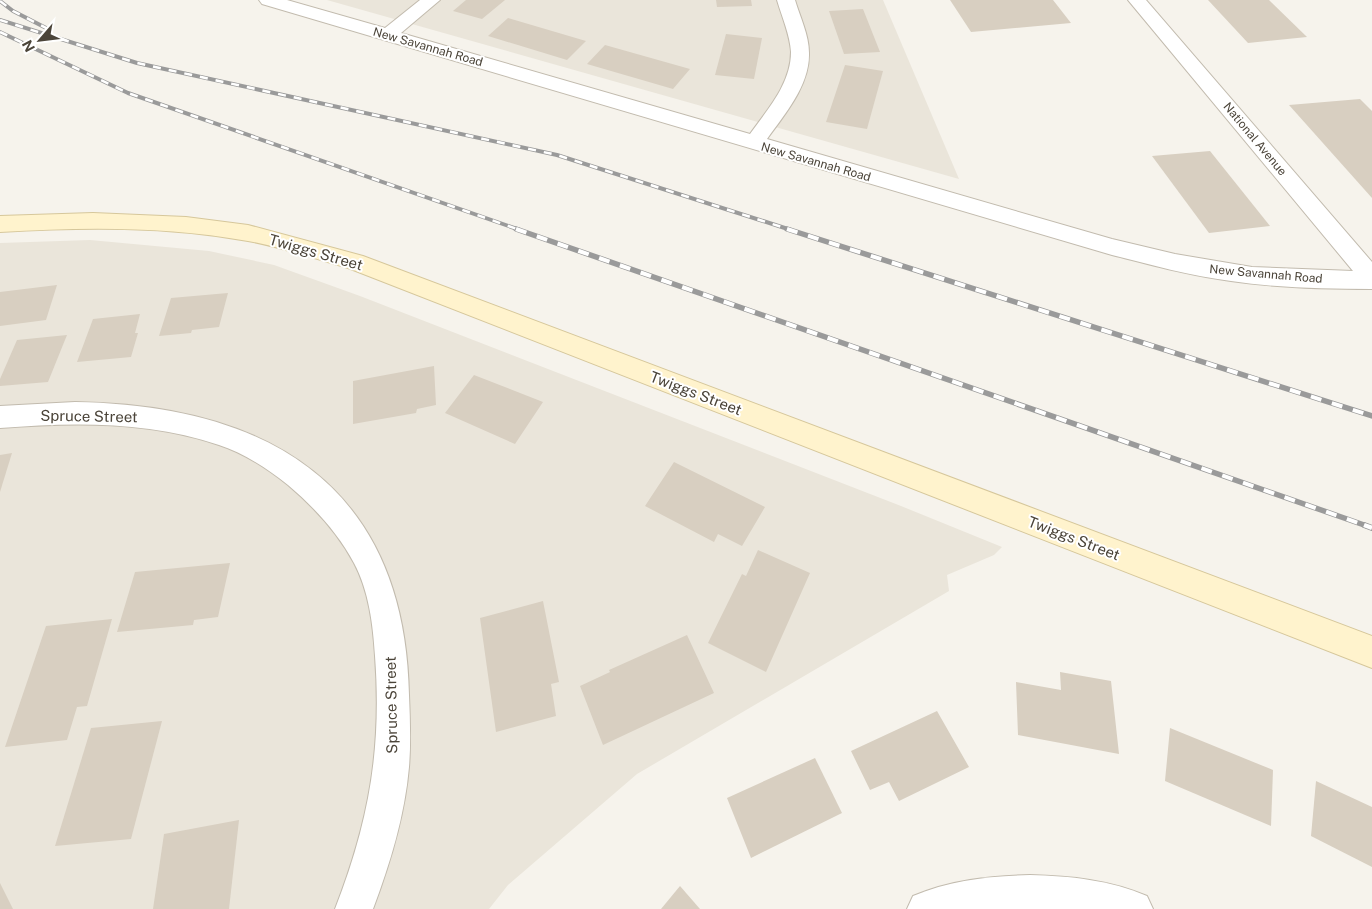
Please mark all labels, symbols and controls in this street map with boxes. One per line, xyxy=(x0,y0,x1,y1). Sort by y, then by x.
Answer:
north arrow xyxy=(15,15,65,65)
street label: New Savannah Road xyxy=(371,25,485,69)
text: N xyxy=(19,38,38,55)
street label: National Avenue xyxy=(1220,100,1290,179)
street label: New Savannah Road xyxy=(759,140,873,184)
street label: Twiggs Street xyxy=(267,230,365,274)
street label: New Savannah Road xyxy=(1209,262,1323,286)
street label: Twiggs Street xyxy=(648,368,744,418)
street label: Spruce Street xyxy=(40,407,138,425)
street label: Twiggs Street xyxy=(1026,513,1122,563)
street label: Spruce Street xyxy=(382,656,400,754)

